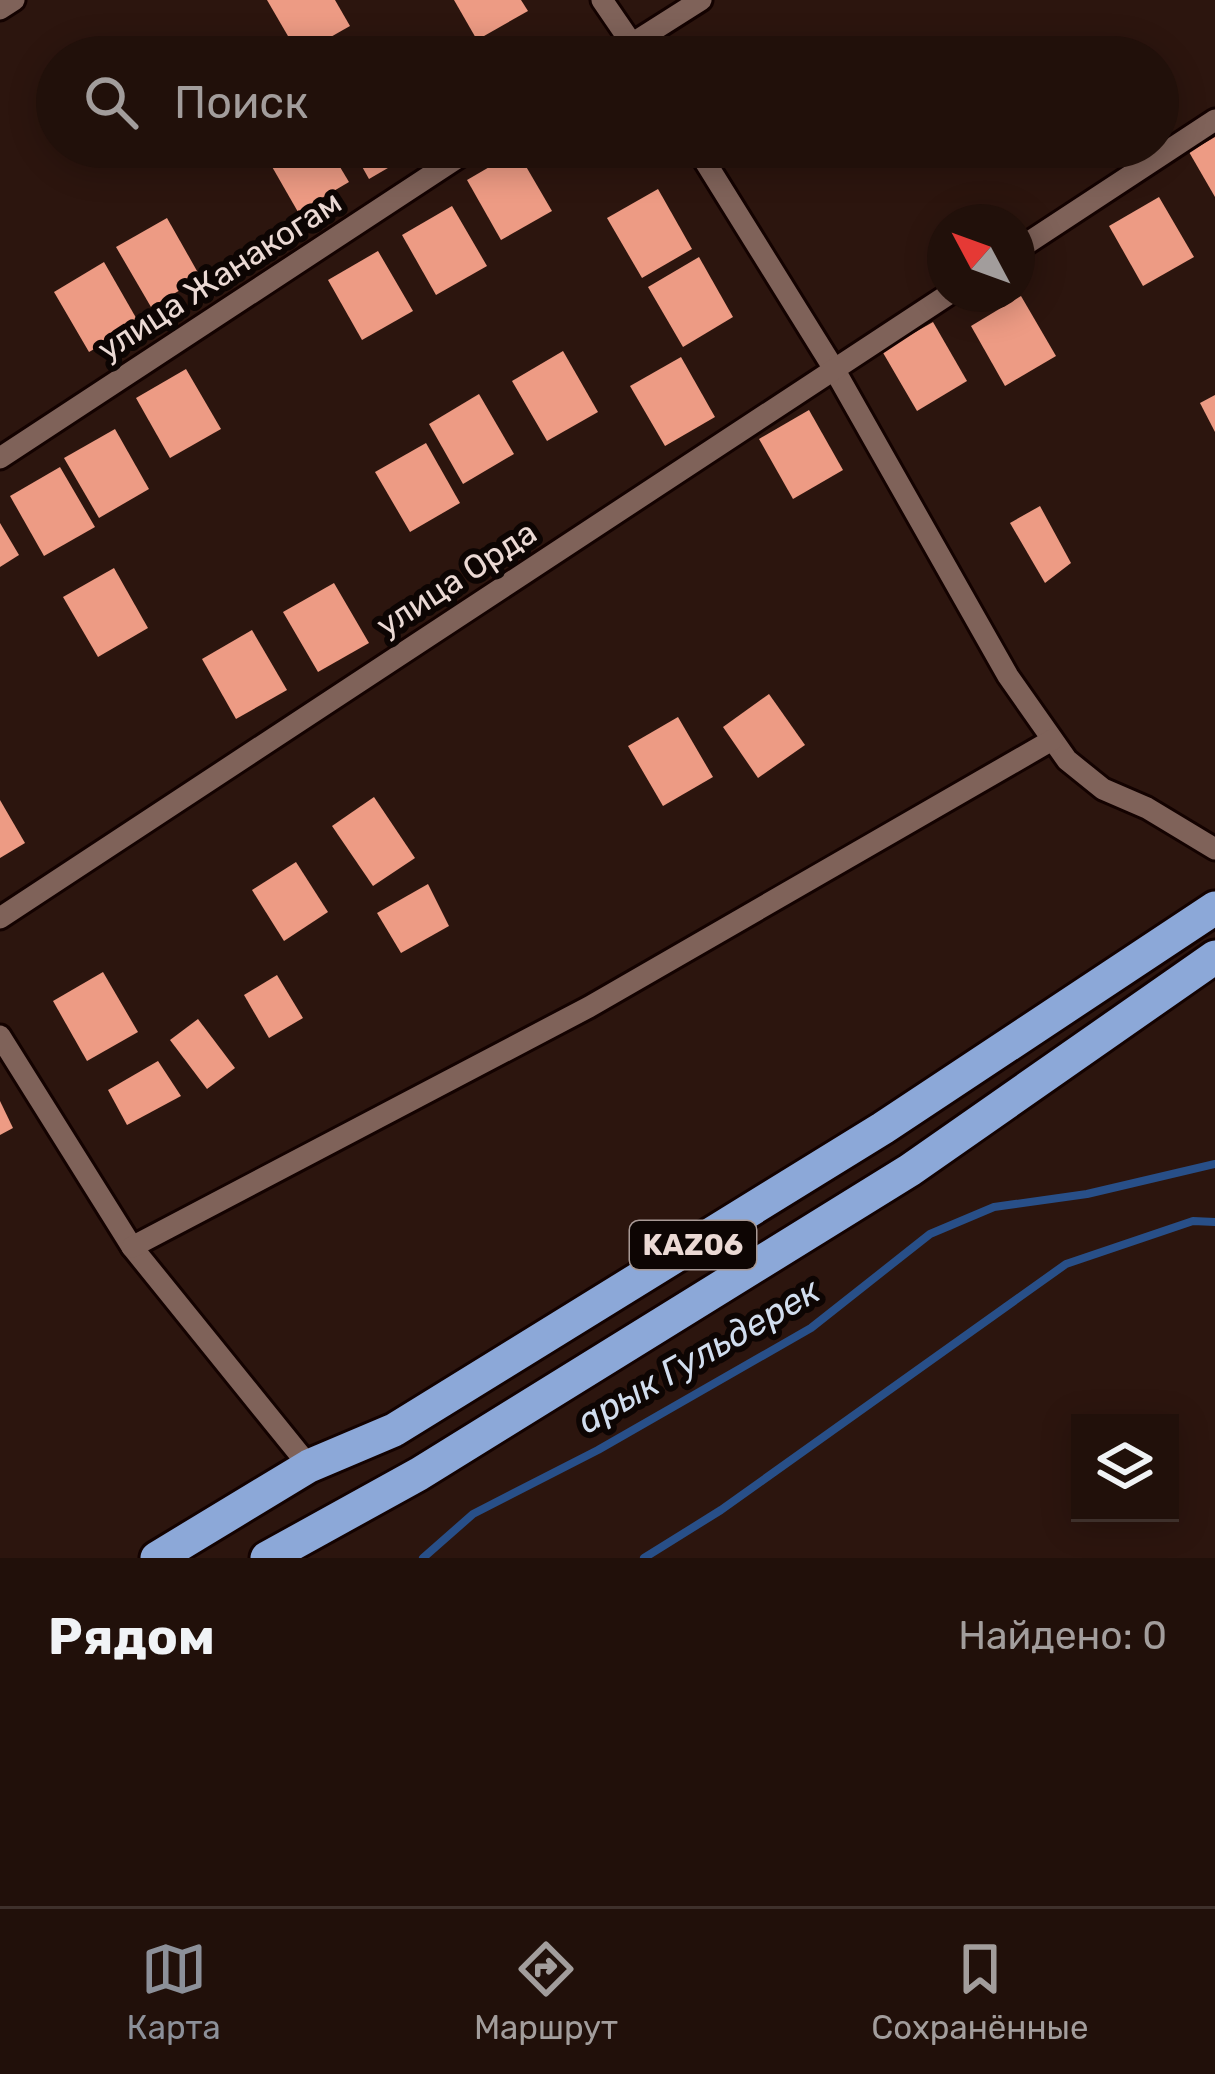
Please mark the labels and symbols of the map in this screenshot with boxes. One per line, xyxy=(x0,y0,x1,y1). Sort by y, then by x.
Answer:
street label: улица Жанакогам xyxy=(90,182,349,369)
north arrow xyxy=(927,204,1035,312)
street label: улица Орда xyxy=(369,512,544,645)
road number: KАZ06 xyxy=(630,1221,756,1269)
water label: арык Гульдерек xyxy=(569,1268,828,1442)

